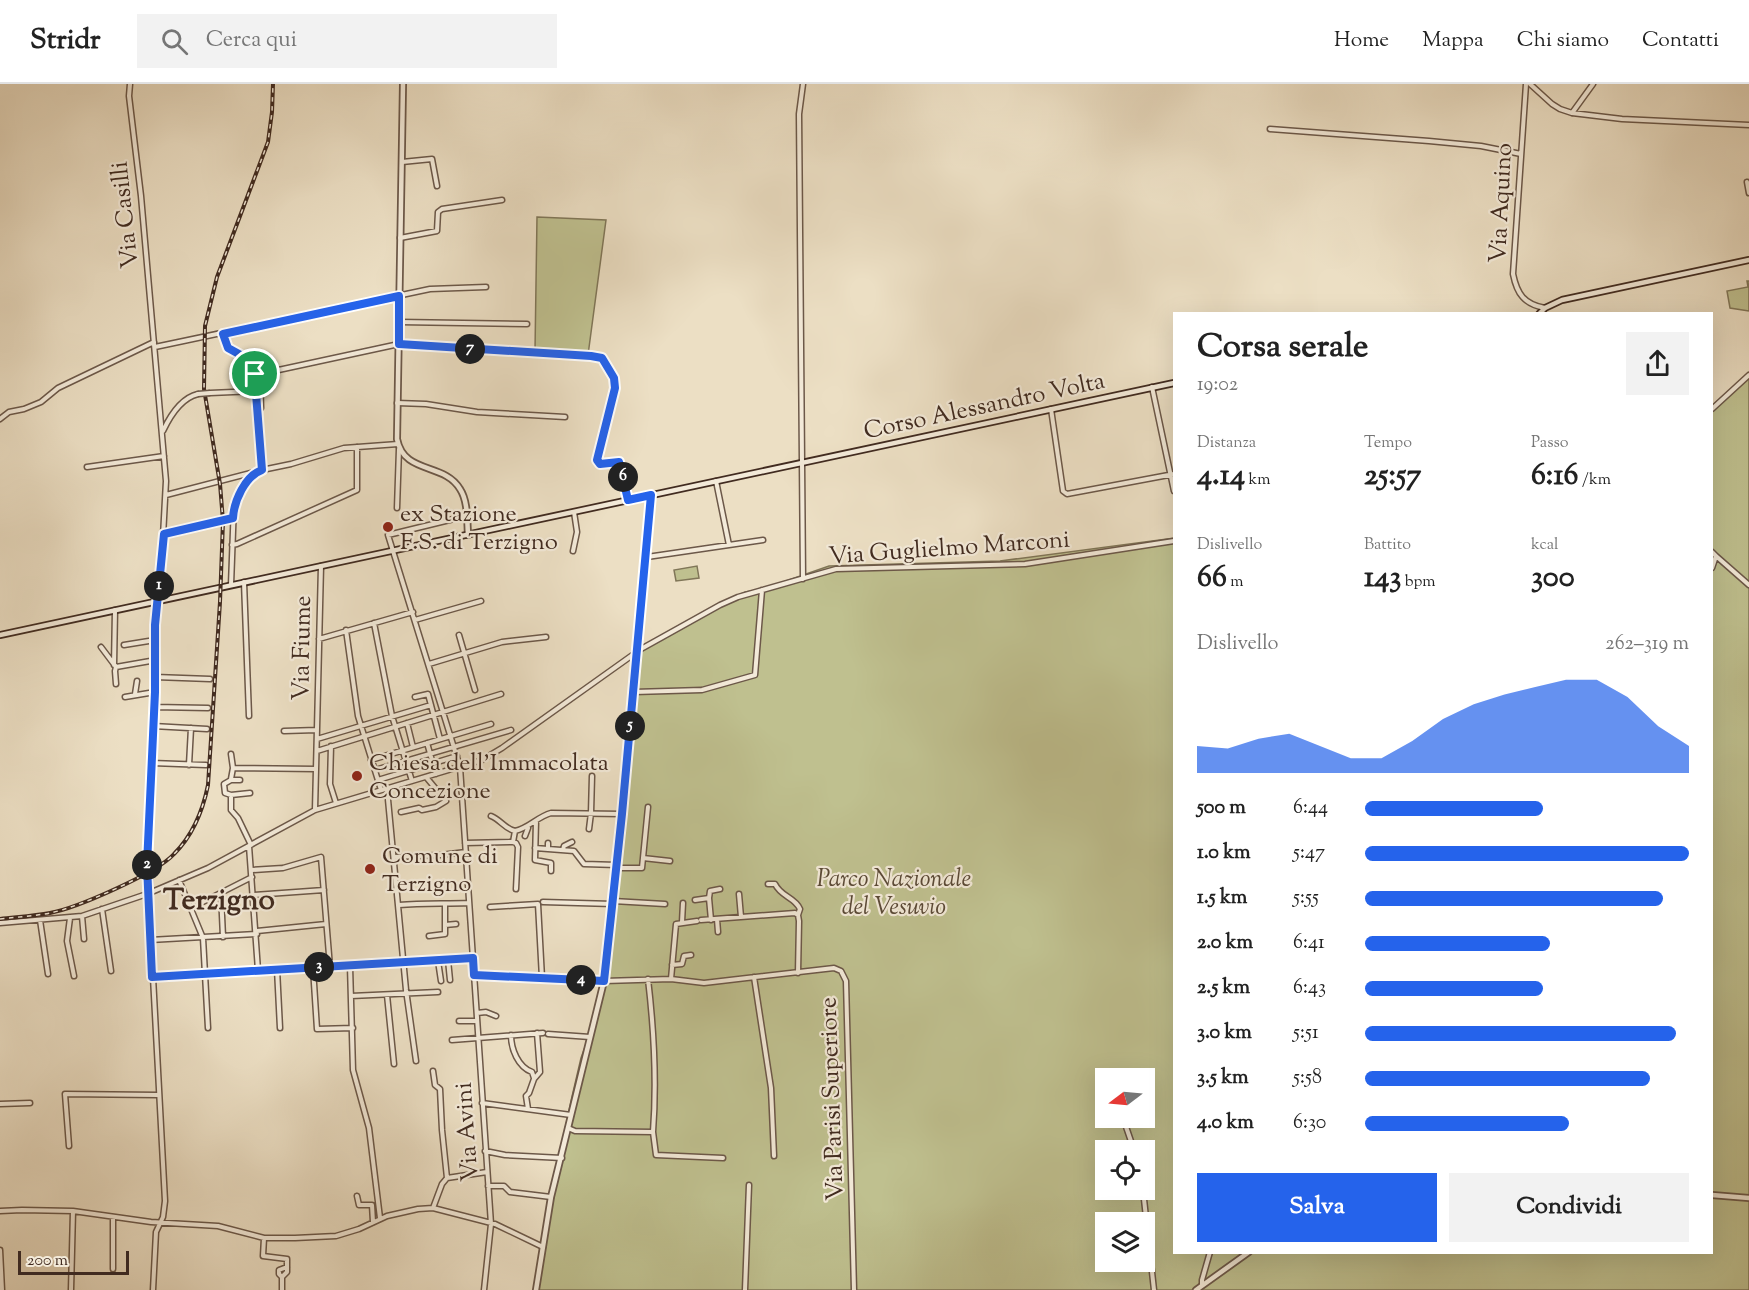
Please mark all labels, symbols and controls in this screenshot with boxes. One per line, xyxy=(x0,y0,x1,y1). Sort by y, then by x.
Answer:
search box xyxy=(137,14,557,68)
text: Stridr xyxy=(30,21,101,61)
icon: search xyxy=(158,25,191,58)
text: Cerca qui xyxy=(206,25,297,57)
text: Home xyxy=(1334,26,1389,56)
text: Mappa xyxy=(1422,26,1484,56)
text: Chi siamo xyxy=(1517,26,1609,56)
text: Contatti xyxy=(1642,26,1719,56)
street label: Via Aquino xyxy=(1482,142,1522,264)
street label: Via Casilli xyxy=(103,159,149,270)
text: Corsa serale xyxy=(1197,324,1369,372)
button: share xyxy=(1626,332,1689,395)
pin: 7 xyxy=(455,334,485,364)
text: 7 xyxy=(466,337,474,360)
pin xyxy=(229,348,280,399)
icon: arrive xyxy=(238,357,271,390)
street label: Corso Alessandro Volta xyxy=(861,365,1108,449)
text: 19:02 xyxy=(1197,371,1238,400)
text: Distanza xyxy=(1197,432,1256,455)
text: Tempo xyxy=(1364,432,1412,455)
text: Passo xyxy=(1531,432,1569,455)
text: 4.14 xyxy=(1197,455,1245,498)
text: 25:57 xyxy=(1364,455,1421,498)
text: 6:16 xyxy=(1531,455,1579,498)
pin: 6 xyxy=(608,462,638,492)
text: 6 xyxy=(619,465,627,488)
text: km xyxy=(1245,469,1270,492)
text: /km xyxy=(1579,469,1611,492)
place label: ex Stazione F.S. di Terzigno xyxy=(400,498,558,560)
marker: ex Stazione F.S. di Terzigno xyxy=(381,520,395,534)
street label: Via Guglielmo Marconi xyxy=(827,524,1071,574)
text: Dislivello xyxy=(1197,534,1262,557)
text: Battito xyxy=(1364,534,1411,557)
text: kcal xyxy=(1531,534,1559,557)
text: 66 xyxy=(1197,557,1227,600)
text: 143 xyxy=(1364,557,1401,600)
text: 300 xyxy=(1531,557,1575,600)
pin: 1 xyxy=(144,571,174,601)
text: m xyxy=(1227,571,1243,594)
text: bpm xyxy=(1401,571,1436,594)
text: 1 xyxy=(156,574,162,597)
street label: Via Fiume xyxy=(285,595,321,701)
text: Dislivello xyxy=(1197,630,1279,659)
text: 262–319 m xyxy=(1605,630,1689,659)
pin: 5 xyxy=(615,711,645,741)
text: 5 xyxy=(627,714,633,737)
place label: Chiesa dell'Immacolata Concezione xyxy=(369,747,609,809)
marker: Chiesa dell'Immacolata Concezione xyxy=(350,769,364,783)
text: 500 m xyxy=(1197,794,1246,823)
text: 6:44 xyxy=(1293,794,1328,823)
text: 1.0 km xyxy=(1197,839,1251,868)
text: 5:47 xyxy=(1293,839,1325,868)
place label: Comune di Terzigno xyxy=(382,840,498,902)
pin: 2 xyxy=(132,850,162,880)
text: 2 xyxy=(143,853,151,876)
marker: Comune di Terzigno xyxy=(363,862,377,876)
park label: Parco Nazionale del Vesuvio xyxy=(817,863,971,925)
district label: Terzigno xyxy=(163,880,275,923)
text: 1.5 km xyxy=(1197,884,1247,913)
text: 5:55 xyxy=(1293,884,1319,913)
text: 2.0 km xyxy=(1197,929,1253,958)
text: 6:41 xyxy=(1293,929,1325,958)
pin: 3 xyxy=(304,952,334,982)
text: 3 xyxy=(316,955,322,978)
pin: 4 xyxy=(566,965,596,995)
text: 4 xyxy=(577,968,585,991)
text: 2.5 km xyxy=(1197,974,1250,1003)
text: 6:43 xyxy=(1293,974,1326,1003)
street label: Via Parisi Superiore xyxy=(812,997,854,1201)
text: 3.0 km xyxy=(1197,1019,1252,1048)
text: 5:51 xyxy=(1293,1019,1319,1048)
text: 3.5 km xyxy=(1197,1064,1249,1093)
text: 5:58 xyxy=(1293,1064,1322,1093)
north arrow xyxy=(1095,1068,1155,1128)
map controls xyxy=(1095,1068,1155,1272)
street label: Via Avini xyxy=(448,1081,488,1183)
text: 4.0 km xyxy=(1197,1109,1254,1138)
text: 6:30 xyxy=(1293,1109,1326,1138)
button: locate xyxy=(1095,1140,1155,1200)
button: Salva xyxy=(1197,1173,1437,1242)
button: Condividi xyxy=(1449,1173,1689,1242)
button: layers xyxy=(1095,1212,1155,1272)
scale bar xyxy=(18,1248,129,1276)
text: 200 m xyxy=(27,1250,68,1273)

